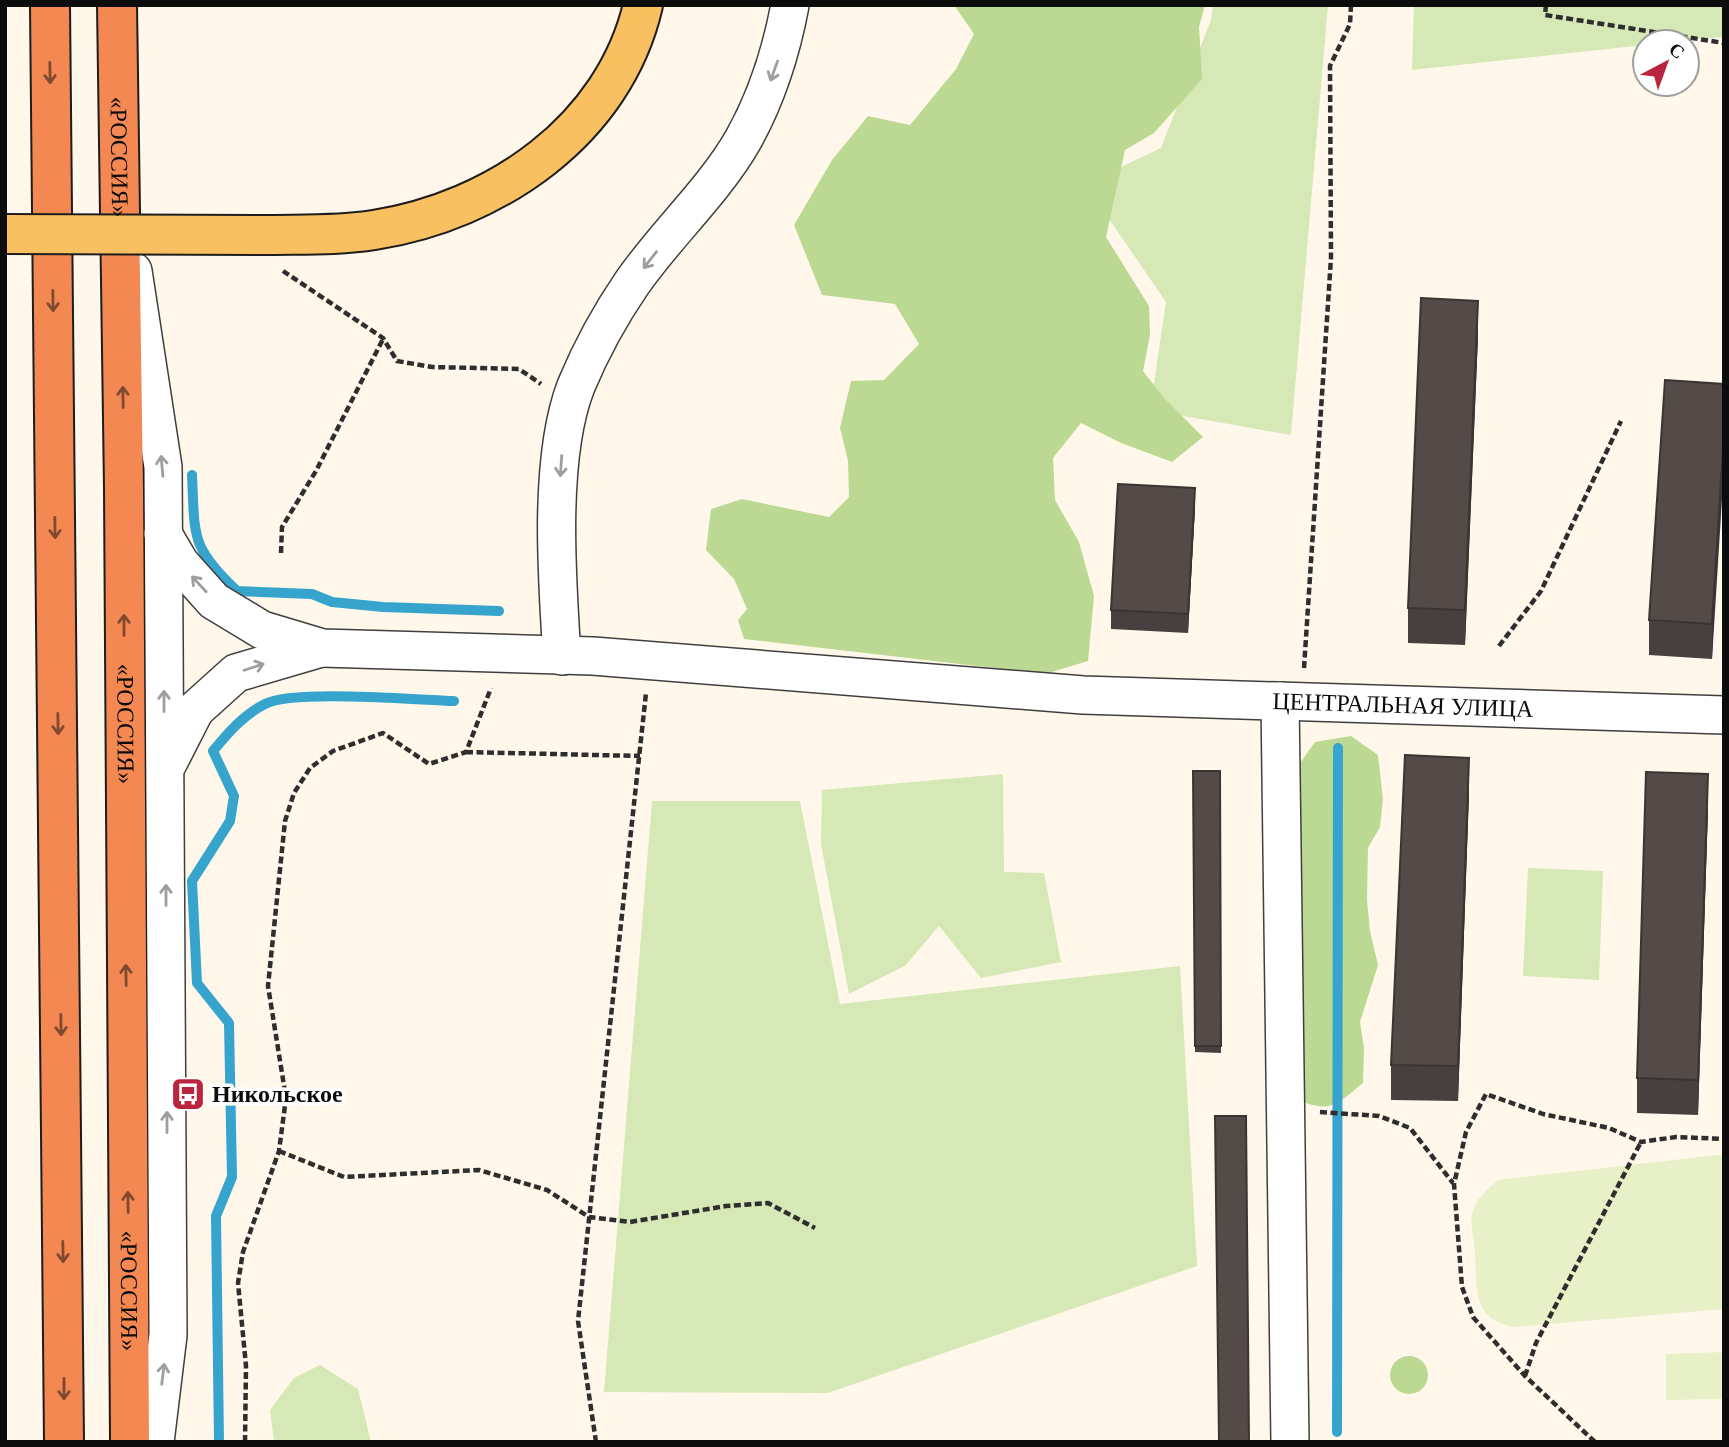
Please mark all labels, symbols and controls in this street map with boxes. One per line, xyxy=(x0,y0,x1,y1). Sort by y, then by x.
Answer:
north arrow xyxy=(1631,28,1701,98)
text: С xyxy=(1665,38,1689,63)
one-way arrow xyxy=(767,60,779,82)
one-way arrow xyxy=(43,62,57,85)
street label: «РОССИЯ» xyxy=(105,96,133,217)
one-way arrow xyxy=(643,251,658,269)
one-way arrow xyxy=(46,289,60,312)
one-way arrow xyxy=(116,386,129,409)
one-way arrow xyxy=(555,454,568,477)
one-way arrow xyxy=(155,455,168,478)
one-way arrow xyxy=(49,517,62,540)
one-way arrow xyxy=(190,576,207,593)
one-way arrow xyxy=(117,613,131,636)
one-way arrow xyxy=(243,659,265,672)
street label: «РОССИЯ» xyxy=(112,664,139,784)
street label: ЦЕНТРАЛЬНАЯ УЛИЦА xyxy=(1272,688,1534,722)
one-way arrow xyxy=(158,690,171,713)
one-way arrow xyxy=(51,712,65,735)
one-way arrow xyxy=(159,884,173,907)
one-way arrow xyxy=(119,963,133,986)
one-way arrow xyxy=(54,1013,68,1036)
bus stop icon: Никольское xyxy=(169,1075,207,1113)
place label: Никольское xyxy=(212,1081,343,1107)
one-way arrow xyxy=(160,1111,174,1134)
one-way arrow xyxy=(121,1191,135,1214)
street label: «РОССИЯ» xyxy=(116,1231,142,1351)
one-way arrow xyxy=(57,1241,70,1264)
one-way arrow xyxy=(157,1363,170,1386)
one-way arrow xyxy=(57,1377,71,1400)

